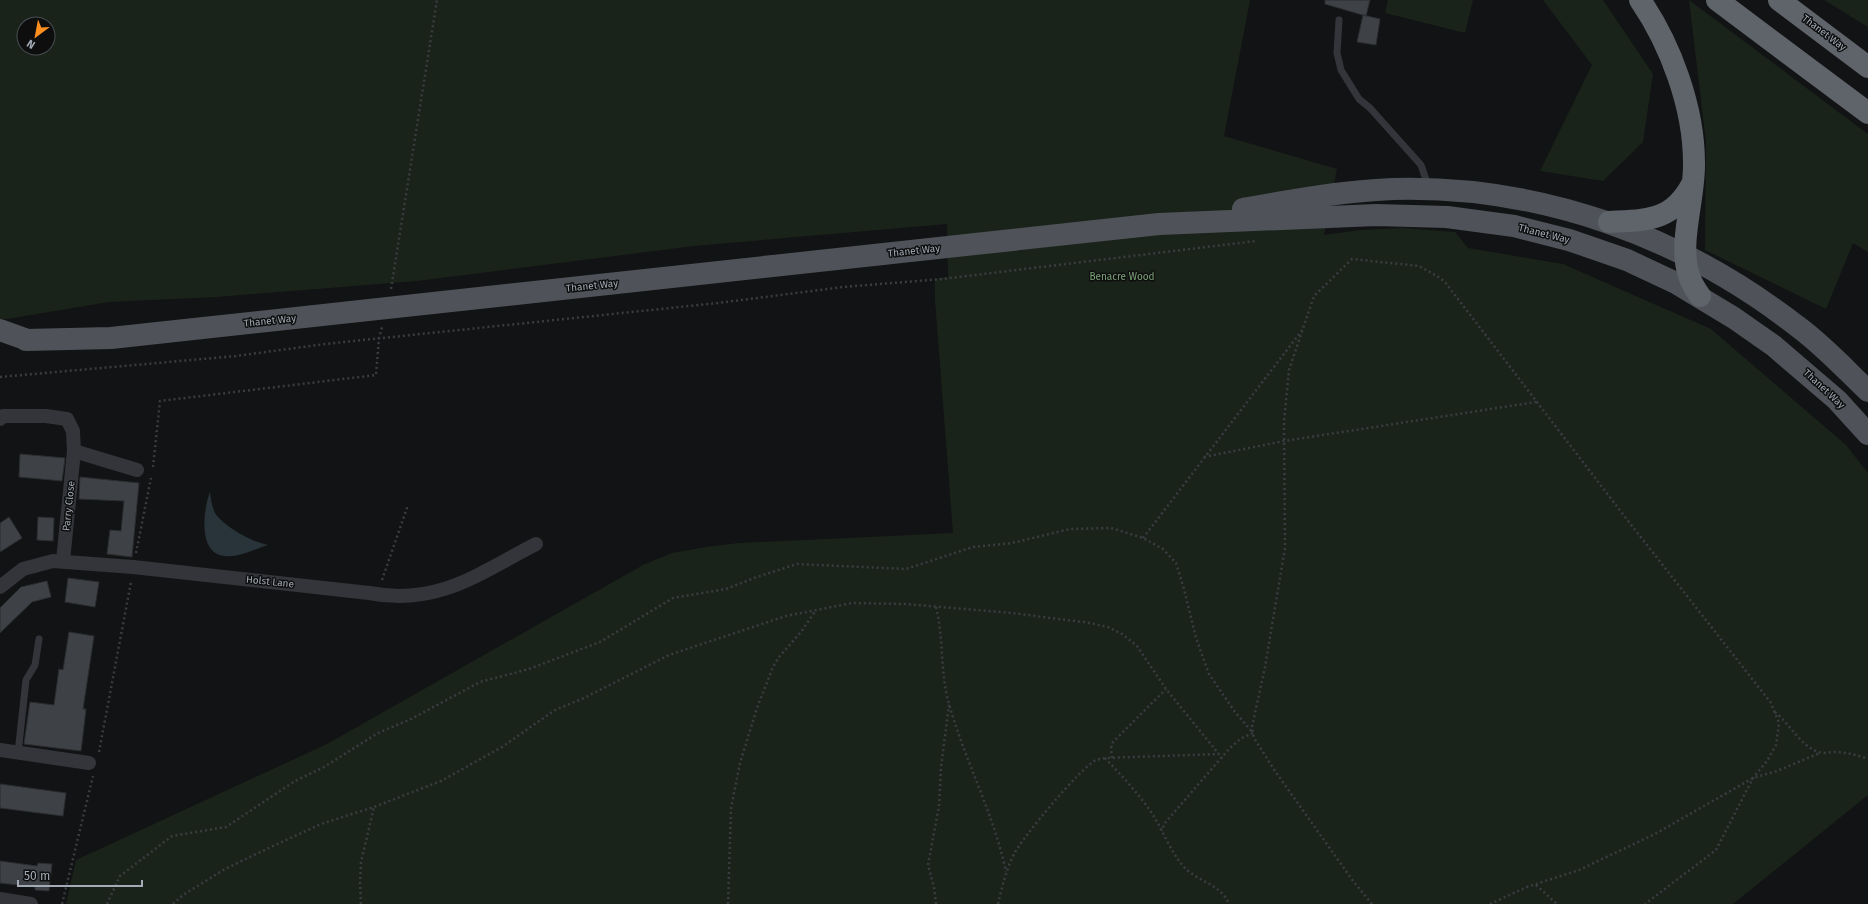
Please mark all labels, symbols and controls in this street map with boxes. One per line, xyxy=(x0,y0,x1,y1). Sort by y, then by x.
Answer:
street label: Thanet Way xyxy=(1800,12,1849,54)
north arrow xyxy=(16,16,56,56)
text: N xyxy=(24,37,38,52)
street label: Thanet Way xyxy=(1517,222,1571,246)
street label: Thanet Way xyxy=(887,242,941,260)
park label: Benacre Wood xyxy=(1089,271,1155,283)
street label: Thanet Way xyxy=(565,277,619,295)
street label: Thanet Way xyxy=(243,312,297,330)
street label: Thanet Way xyxy=(1801,367,1847,411)
street label: Parry Close xyxy=(60,480,78,532)
street label: Holst Lane xyxy=(245,574,295,590)
scale bar xyxy=(18,862,142,888)
text: 50 m xyxy=(24,869,50,883)

